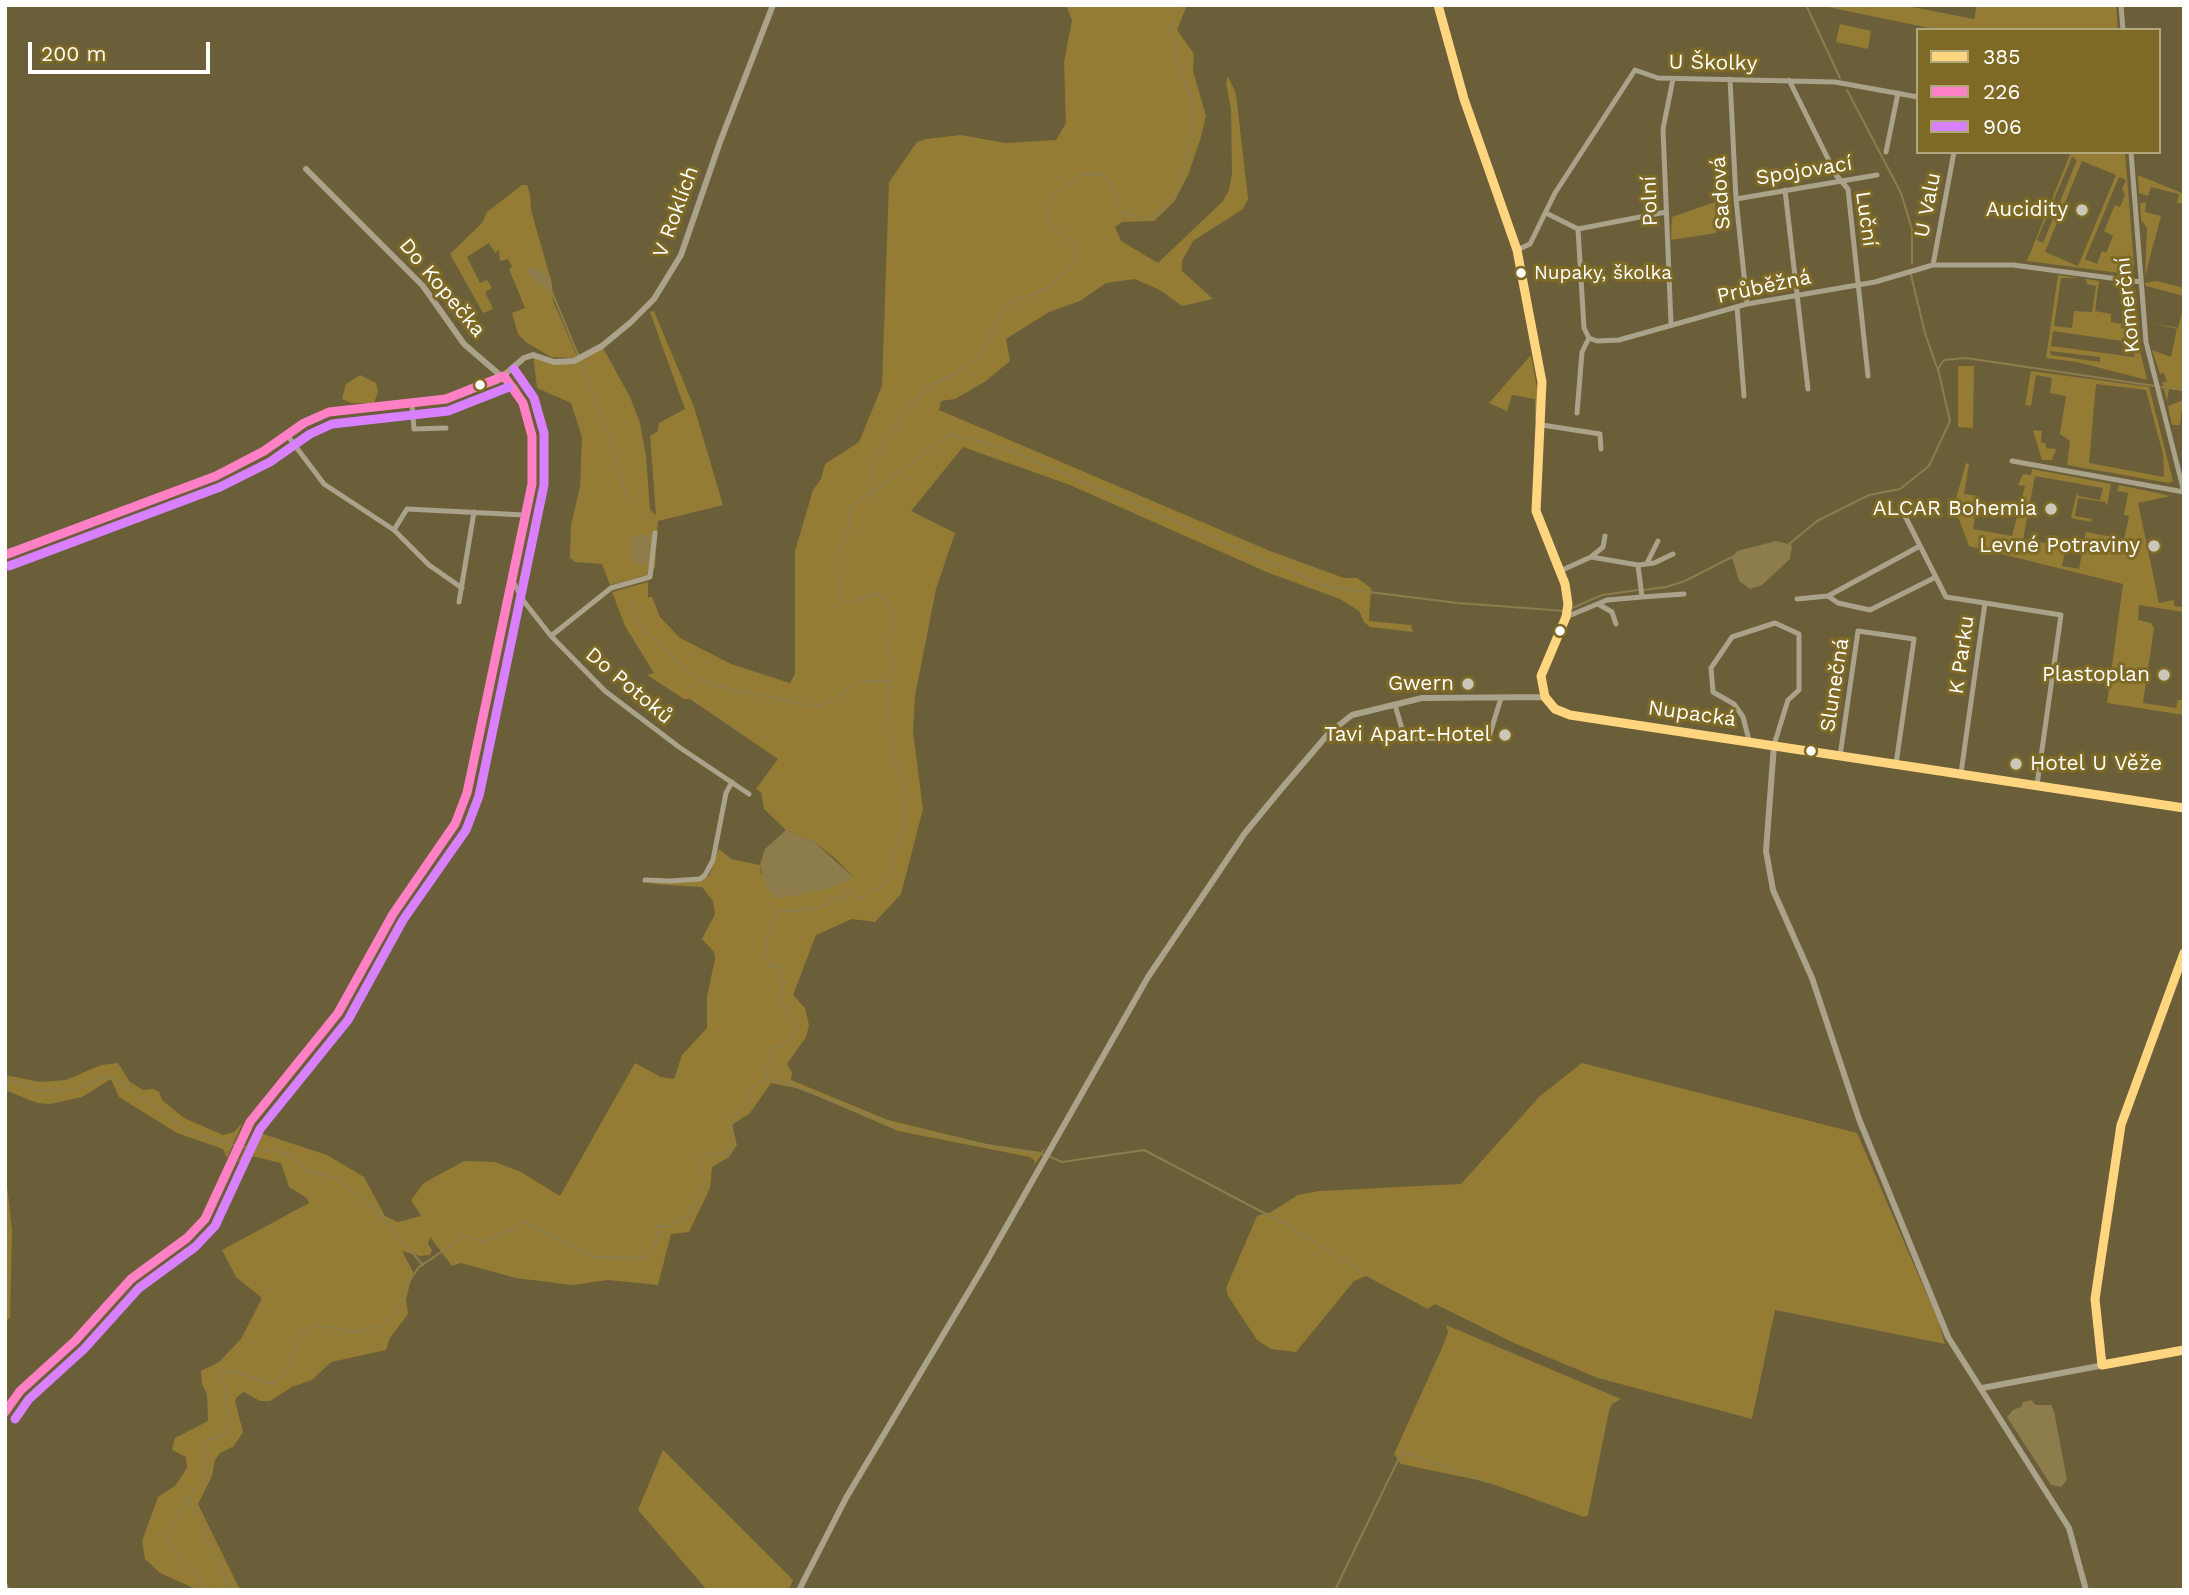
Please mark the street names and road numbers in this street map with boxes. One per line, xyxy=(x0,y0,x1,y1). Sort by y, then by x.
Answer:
street label: U Školky xyxy=(1668,50,1758,76)
street label: Spojovací xyxy=(1754,151,1854,191)
street label: Sadová xyxy=(1706,155,1736,231)
street label: V Roklích xyxy=(648,163,704,261)
street label: U Valu xyxy=(1909,170,1947,240)
street label: Polní xyxy=(1637,175,1663,227)
street label: Luční xyxy=(1850,190,1882,248)
street label: Do Kopečka xyxy=(393,234,491,342)
street label: Komerční xyxy=(2110,256,2146,354)
street label: Průběžná xyxy=(1715,265,1813,309)
street label: K Parku xyxy=(1944,614,1980,696)
street label: Slunečná xyxy=(1815,636,1855,734)
street label: Do Potoků xyxy=(580,642,678,730)
street label: Nupacká xyxy=(1646,695,1738,733)

